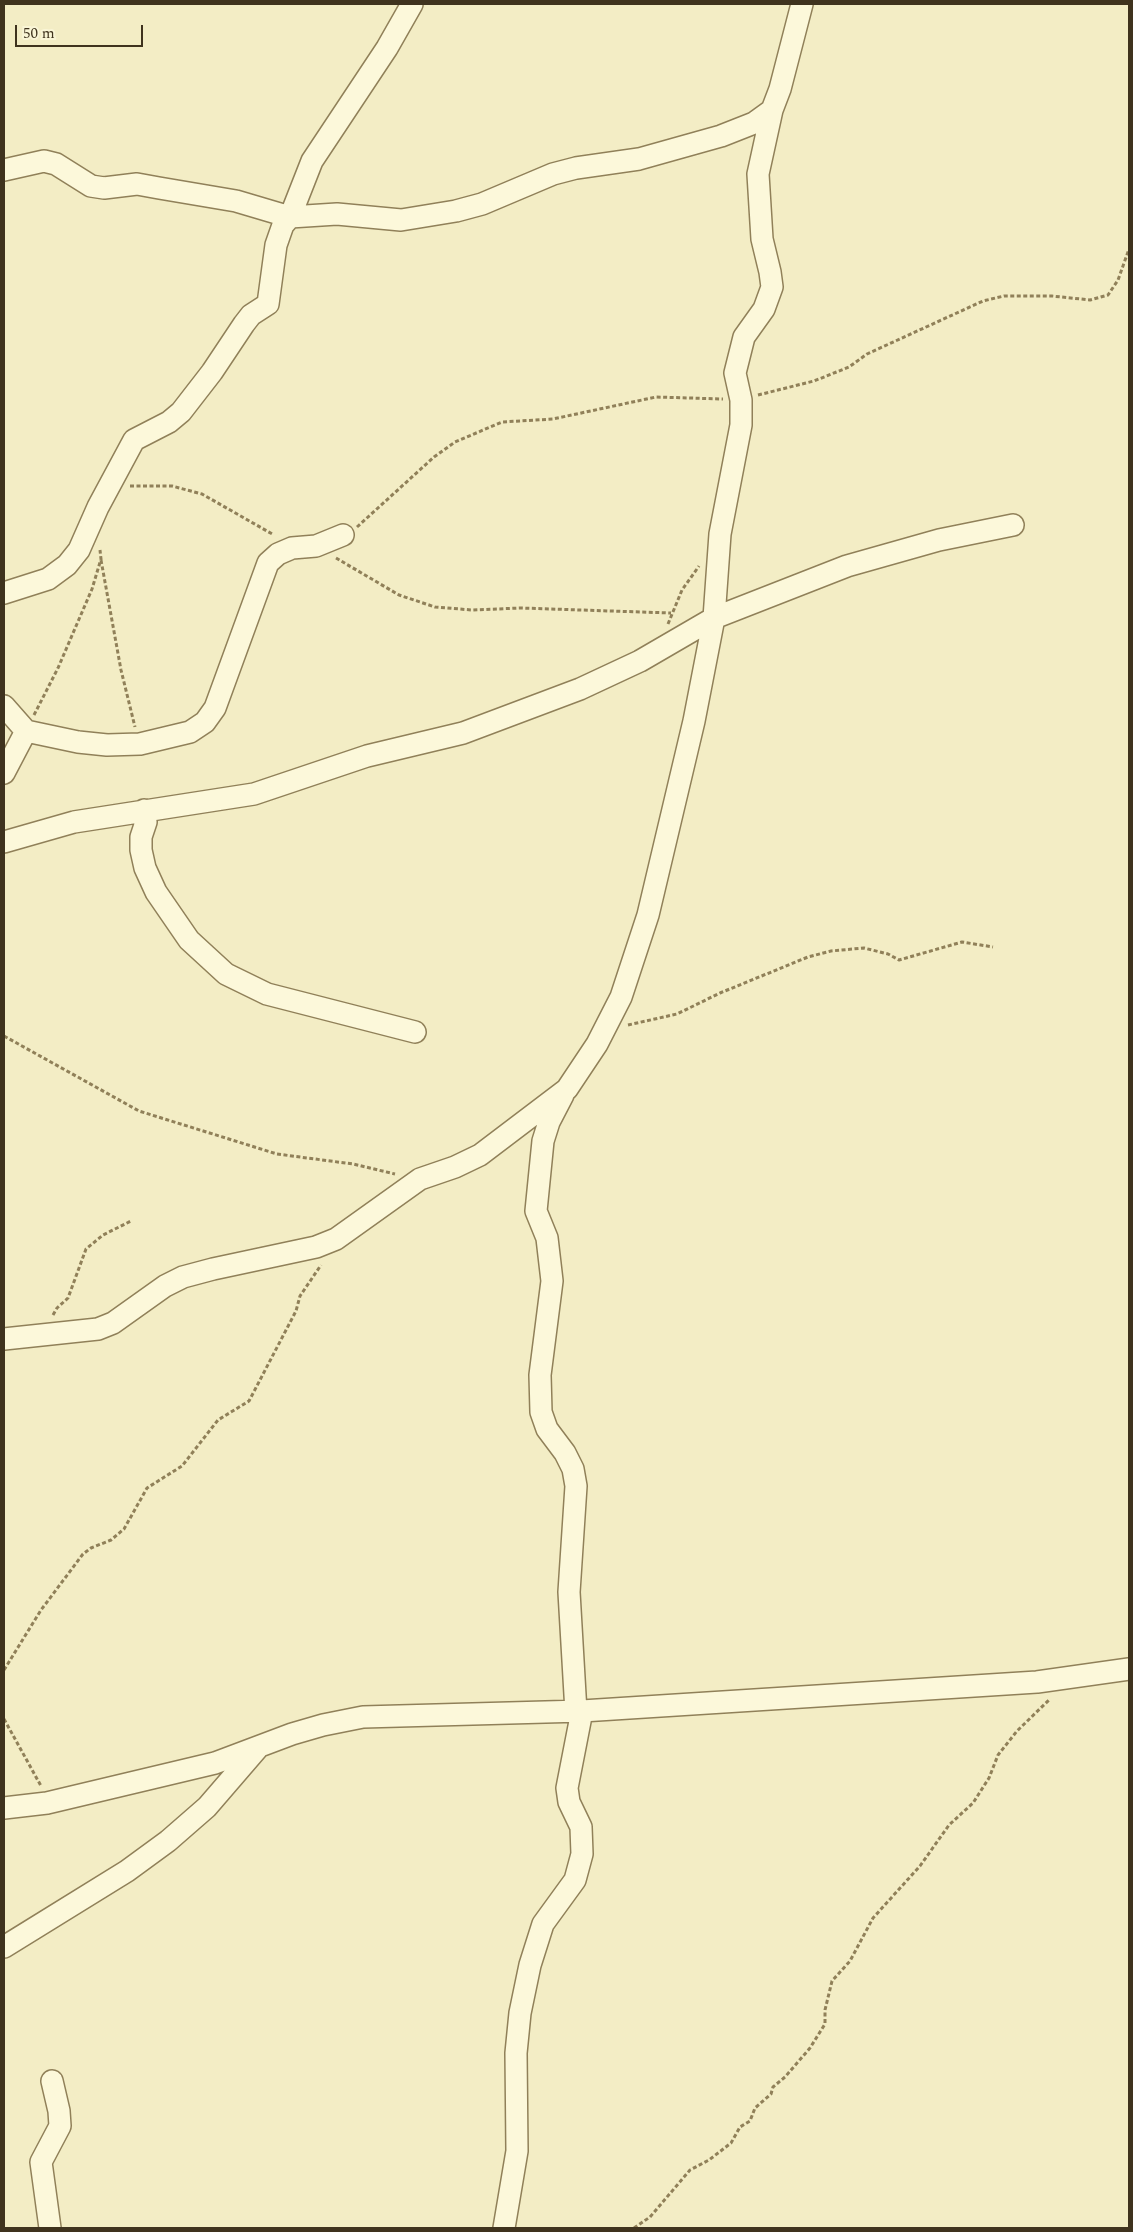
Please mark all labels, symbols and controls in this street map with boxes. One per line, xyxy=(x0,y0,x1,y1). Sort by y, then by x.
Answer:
scale bar xyxy=(18,15,145,47)
text: 50 m xyxy=(23,22,55,45)

